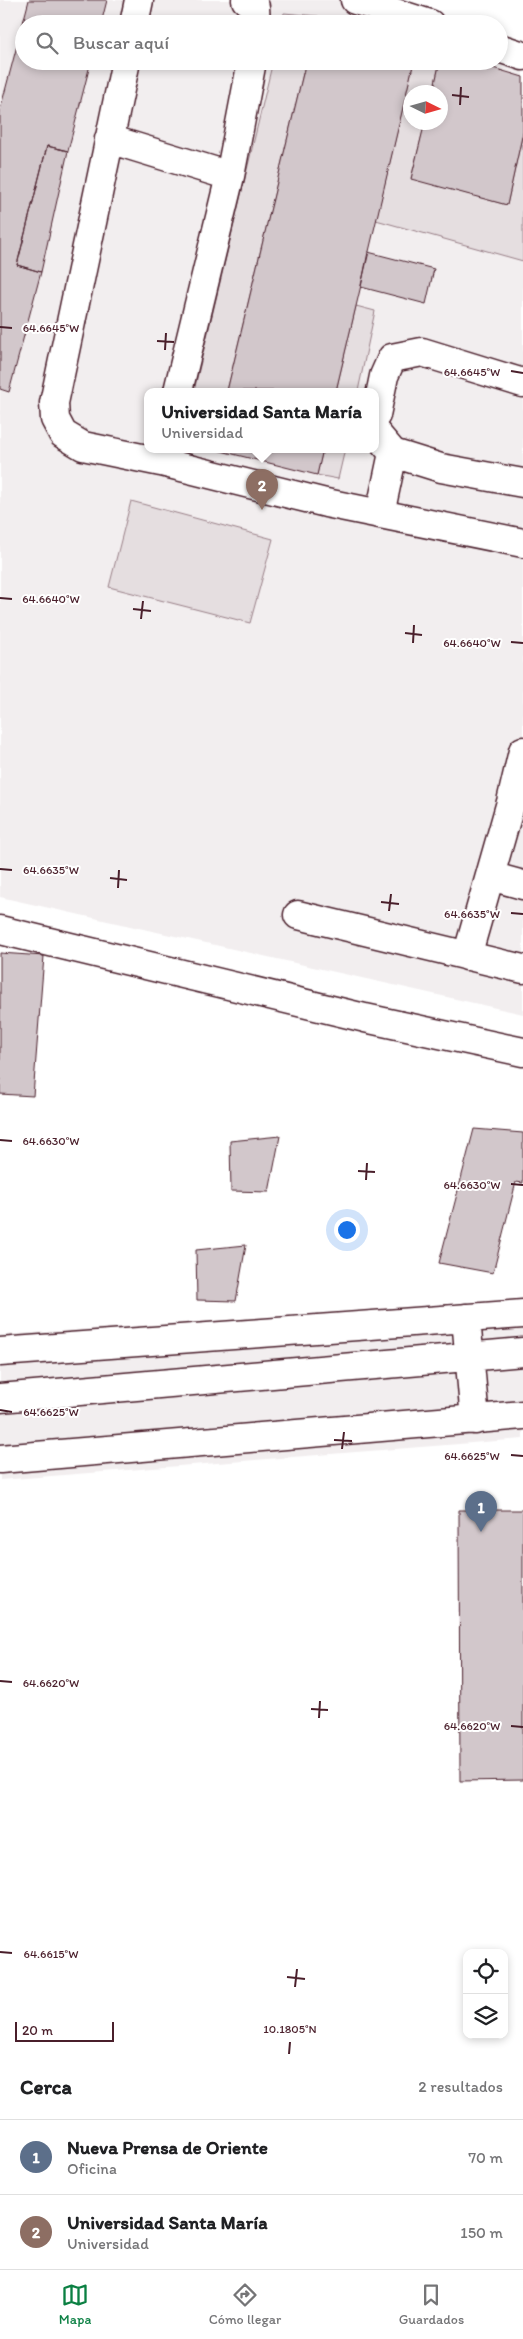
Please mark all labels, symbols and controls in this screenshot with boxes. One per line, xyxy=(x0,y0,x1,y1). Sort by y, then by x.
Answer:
search box xyxy=(15,15,508,70)
icon: search xyxy=(33,29,61,57)
text: Buscar aquí xyxy=(73,31,169,54)
north arrow xyxy=(403,85,448,130)
text: 64.6645°W xyxy=(23,321,79,335)
text: 64.6645°W xyxy=(444,365,500,379)
popup xyxy=(144,388,379,453)
text: Universidad Santa María xyxy=(161,400,362,423)
text: Universidad xyxy=(161,423,243,442)
pin: 2 xyxy=(246,469,278,510)
text: 64.6640°W xyxy=(22,592,80,606)
text: 64.6640°W xyxy=(443,636,501,650)
text: 64.6635°W xyxy=(23,863,79,877)
text: 64.6635°W xyxy=(444,907,500,921)
text: 64.6630°W xyxy=(23,1134,79,1148)
text: 64.6630°W xyxy=(444,1178,500,1192)
your location xyxy=(334,1217,360,1243)
text: 64.6625°W xyxy=(23,1405,79,1419)
text: 64.6625°W xyxy=(444,1449,500,1463)
pin: 1 xyxy=(465,1491,497,1532)
text: 64.6620°W xyxy=(23,1676,79,1690)
text: 64.6620°W xyxy=(444,1719,500,1733)
text: 64.6615°W xyxy=(24,1947,78,1961)
map controls xyxy=(463,1949,508,2039)
button: locate xyxy=(463,1949,508,1994)
button: layers xyxy=(463,1994,508,2039)
scale bar xyxy=(15,2019,114,2042)
text: 20 m xyxy=(22,2022,53,2039)
text: 10.1805°N xyxy=(263,2022,317,2036)
text: Cerca xyxy=(20,2074,72,2099)
text: 2 resultados xyxy=(418,2077,503,2096)
text: Nueva Prensa de Oriente xyxy=(67,2136,268,2159)
text: 1 xyxy=(32,2148,40,2167)
text: 70 m xyxy=(468,2148,503,2167)
text: Oficina xyxy=(67,2159,117,2178)
text: Universidad Santa María xyxy=(67,2211,268,2234)
text: 2 xyxy=(32,2223,40,2242)
text: 150 m xyxy=(460,2223,503,2242)
text: Universidad xyxy=(67,2234,149,2253)
tab: Mapa xyxy=(59,2281,91,2328)
tab: Cómo llegar xyxy=(209,2281,281,2328)
tab: Guardados xyxy=(399,2281,464,2328)

